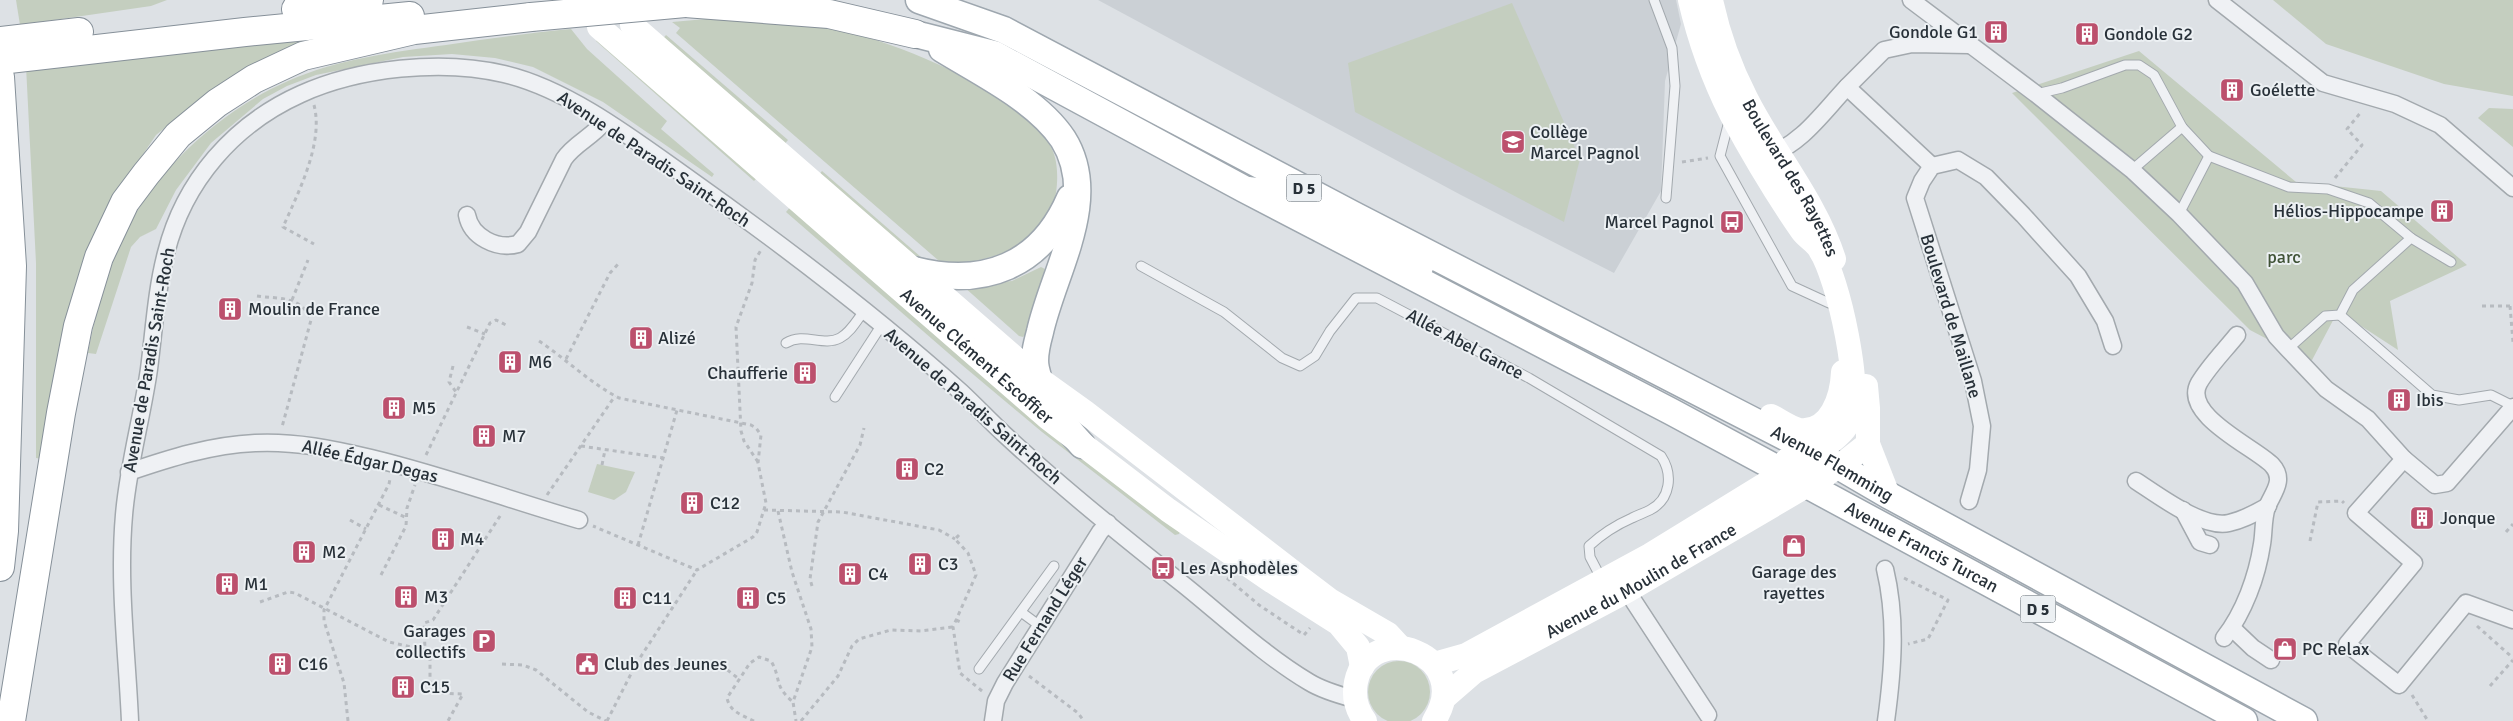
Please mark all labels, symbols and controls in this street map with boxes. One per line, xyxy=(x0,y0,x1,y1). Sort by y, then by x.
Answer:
building icon: Gondole G1 xyxy=(1983,19,2009,45)
place label: Gondole G1 xyxy=(1889,21,1978,43)
building icon: Gondole G2 xyxy=(2074,21,2100,47)
place label: Gondole G2 xyxy=(2104,23,2193,45)
building icon: Goélette xyxy=(2219,77,2245,103)
place label: Goélette xyxy=(2250,79,2316,101)
street label: Avenue de Paradis Saint-Roch xyxy=(553,86,755,232)
street label: Boulevard des Rayettes xyxy=(1737,95,1843,260)
place label: Collège Marcel Pagnol xyxy=(1530,121,1639,164)
school or university icon: Collège Marcel Pagnol xyxy=(1500,129,1526,155)
road number: D 5 xyxy=(1286,174,1322,202)
building icon: Hélios-Hippocampe xyxy=(2429,198,2455,224)
place label: Hélios-Hippocampe xyxy=(2273,200,2424,222)
bus stop icon: Marcel Pagnol xyxy=(1719,209,1745,235)
place label: Marcel Pagnol xyxy=(1605,211,1714,233)
street label: Boulevard de Maillane xyxy=(1916,231,1986,401)
street label: Avenue de Paradis Saint-Roch xyxy=(118,246,180,474)
park label: parc xyxy=(2267,246,2301,268)
street label: Avenue Clément Escoffier xyxy=(896,283,1058,429)
building icon: Moulin de France xyxy=(217,296,243,322)
place label: Moulin de France xyxy=(248,298,380,320)
street label: Allée Abel Gance xyxy=(1403,304,1527,384)
street label: Avenue de Paradis Saint-Roch xyxy=(880,323,1066,489)
building icon: Alizé xyxy=(628,325,654,351)
place label: Alizé xyxy=(658,327,696,349)
building icon: M6 xyxy=(497,349,523,375)
place label: M6 xyxy=(528,351,552,373)
building icon: Chaufferie xyxy=(792,360,818,386)
place label: Chaufferie xyxy=(707,362,788,384)
building icon: Ibis xyxy=(2386,387,2412,413)
place label: Ibis xyxy=(2416,389,2444,411)
building icon: M5 xyxy=(381,395,407,421)
place label: M5 xyxy=(412,397,436,419)
street label: Avenue Flemming xyxy=(1767,421,1897,507)
building icon: M7 xyxy=(471,423,497,449)
place label: M7 xyxy=(502,425,526,447)
street label: Allée Édgar Degas xyxy=(300,435,440,487)
building icon: C2 xyxy=(894,456,920,482)
place label: C2 xyxy=(924,458,945,480)
building icon: C12 xyxy=(679,490,705,516)
place label: C12 xyxy=(710,492,740,514)
street label: Avenue Francis Turcan xyxy=(1841,497,2002,597)
building icon: Jonque xyxy=(2409,505,2435,531)
place label: Jonque xyxy=(2440,507,2496,529)
street label: Avenue du Moulin de France xyxy=(1542,518,1740,643)
building icon: M4 xyxy=(430,526,456,552)
place label: M4 xyxy=(460,528,485,550)
shop icon: Garage des rayettes xyxy=(1781,533,1807,559)
building icon: M2 xyxy=(291,539,317,565)
place label: M2 xyxy=(322,541,346,563)
building icon: C3 xyxy=(907,551,933,577)
street label: Rue Fernand Léger xyxy=(998,552,1092,685)
place label: C3 xyxy=(938,553,959,575)
bus stop icon: Les Asphodèles xyxy=(1150,555,1176,581)
place label: Les Asphodèles xyxy=(1180,557,1298,579)
building icon: C4 xyxy=(837,561,863,587)
place label: Garage des rayettes xyxy=(1751,561,1837,604)
place label: C4 xyxy=(868,563,889,585)
building icon: M1 xyxy=(214,571,240,597)
place label: M1 xyxy=(244,573,268,595)
building icon: M3 xyxy=(393,584,419,610)
building icon: C11 xyxy=(612,585,638,611)
building icon: C5 xyxy=(735,585,761,611)
place label: M3 xyxy=(424,586,448,608)
place label: C11 xyxy=(642,587,672,609)
place label: C5 xyxy=(766,587,787,609)
road number: D 5 xyxy=(2020,596,2056,622)
place label: Garages collectifs xyxy=(395,620,466,663)
parking icon: Garages collectifs xyxy=(471,628,497,654)
shop icon: PC Relax xyxy=(2272,636,2298,662)
place label: PC Relax xyxy=(2302,638,2370,660)
building icon: C16 xyxy=(267,651,293,677)
public building icon: Club des Jeunes xyxy=(574,651,600,677)
place label: C16 xyxy=(298,653,328,675)
place label: Club des Jeunes xyxy=(604,653,727,675)
building icon: C15 xyxy=(390,674,416,700)
place label: C15 xyxy=(420,676,450,698)

